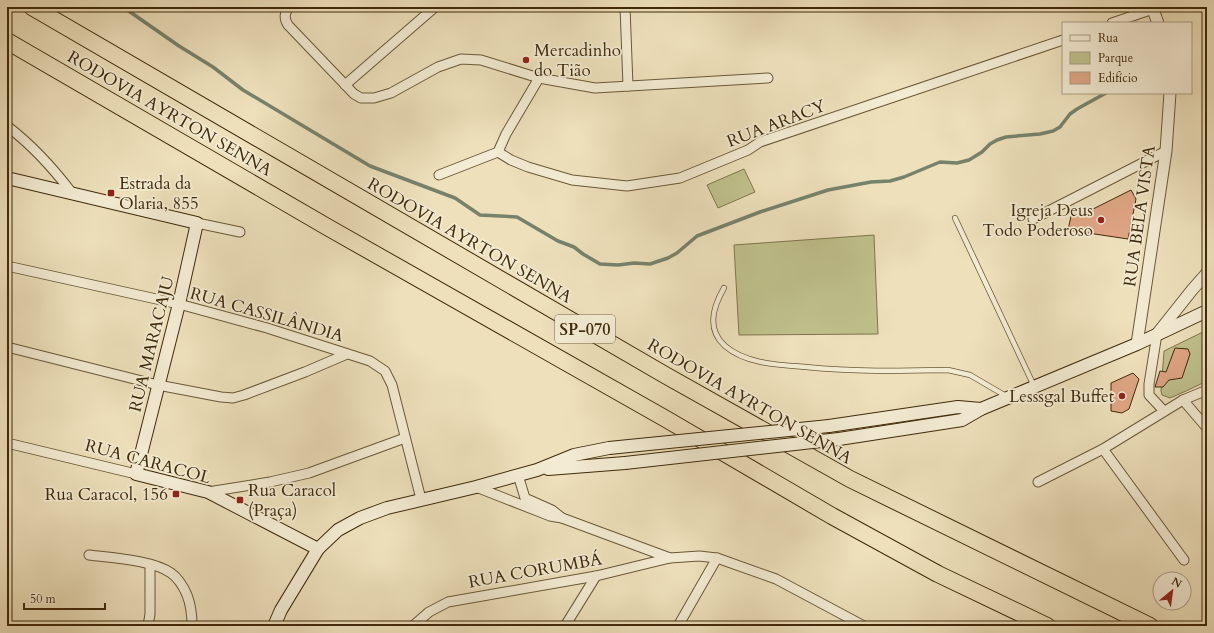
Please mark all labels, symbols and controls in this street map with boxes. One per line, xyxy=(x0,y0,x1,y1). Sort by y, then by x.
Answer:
legend xyxy=(1062,22,1192,94)
text: Rua xyxy=(1098,30,1119,46)
place label: Mercadinho do Tião xyxy=(534,39,621,82)
street label: RODOVIA AYRTON SENNA xyxy=(63,45,277,182)
text: Parque xyxy=(1098,50,1133,66)
marker: Mercadinho do Tião xyxy=(521,55,531,65)
text: Edifício xyxy=(1098,70,1138,86)
street label: RUA ARACY xyxy=(724,94,829,153)
street label: RUA BELA VISTA xyxy=(1118,143,1161,288)
place label: Estrada da Olaria, 855 xyxy=(119,172,199,215)
street label: RODOVIA AYRTON SENNA xyxy=(363,172,577,309)
marker: Estrada da Olaria, 855 xyxy=(106,188,116,198)
place label: Igreja Deus Todo Poderoso xyxy=(982,199,1093,242)
marker: Igreja Deus Todo Poderoso xyxy=(1096,215,1106,225)
street label: RUA MARACAJU xyxy=(124,274,179,414)
street label: RUA CASSILÂNDIA xyxy=(187,282,347,348)
road number: SP-070 xyxy=(555,315,615,343)
street label: RODOVIA AYRTON SENNA xyxy=(643,333,857,470)
place label: Lesssgal Buffet xyxy=(1009,385,1115,408)
marker: Lesssgal Buffet xyxy=(1117,391,1127,401)
street label: RUA CARACOL xyxy=(82,434,214,490)
place label: Rua Caracol (Praça) xyxy=(248,479,337,522)
place label: Rua Caracol, 156 xyxy=(45,483,168,506)
marker: Rua Caracol, 156 xyxy=(171,489,181,499)
marker: Rua Caracol (Praça) xyxy=(235,495,245,505)
street label: RUA CORUMBÁ xyxy=(466,547,605,594)
north arrow xyxy=(1152,571,1192,611)
text: N xyxy=(1169,574,1185,592)
scale bar xyxy=(24,585,105,611)
text: 50 m xyxy=(30,591,57,607)

